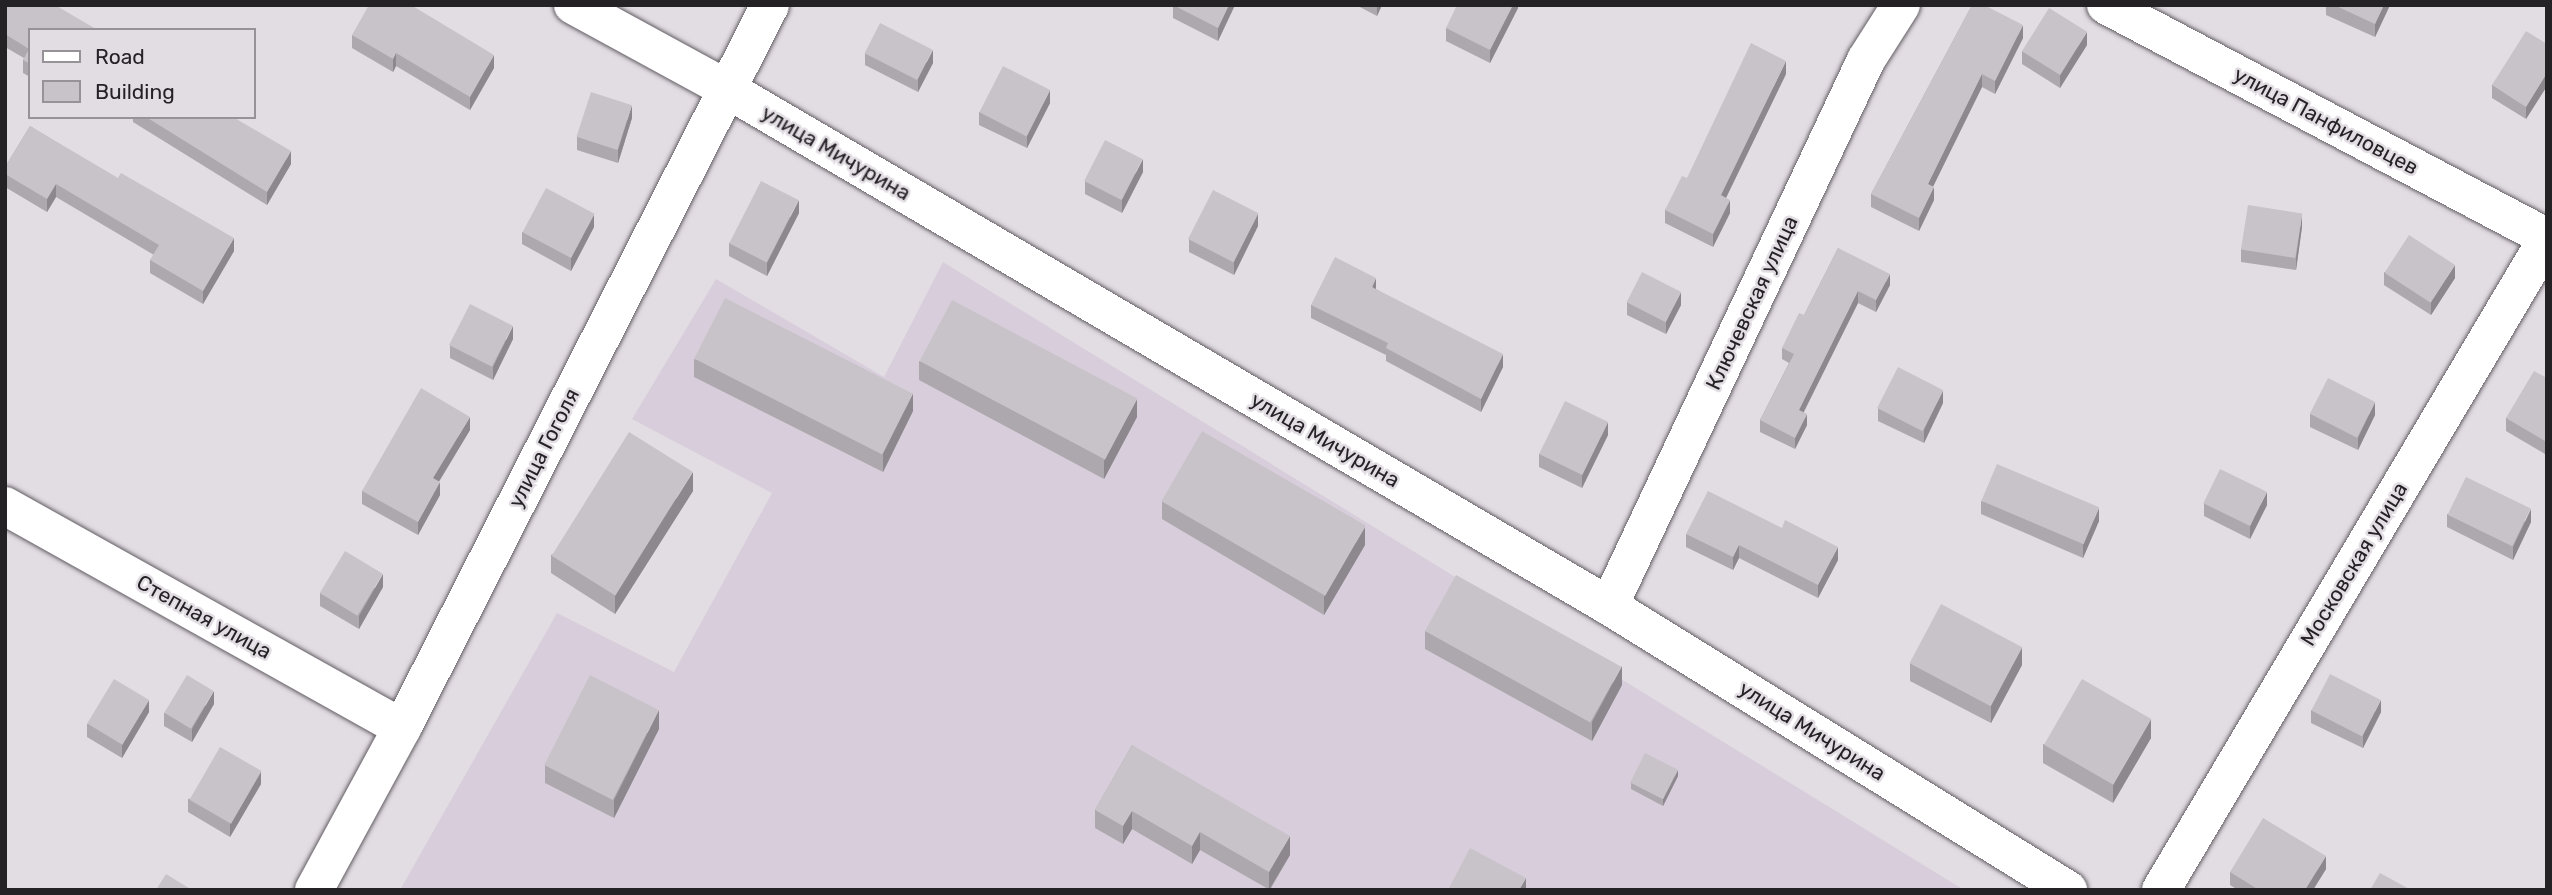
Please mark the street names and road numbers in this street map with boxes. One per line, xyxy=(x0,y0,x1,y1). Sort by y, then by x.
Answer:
street label: улица Панфиловцев xyxy=(2229,62,2423,180)
street label: улица Мичурина xyxy=(757,100,915,206)
street label: Ключевская улица xyxy=(1701,212,1803,394)
street label: улица Гоголя xyxy=(503,384,585,512)
street label: улица Мичурина xyxy=(1246,387,1404,493)
street label: Московская улица xyxy=(2295,478,2413,650)
street label: Степная улица xyxy=(132,570,276,664)
street label: улица Мичурина xyxy=(1734,676,1890,786)

